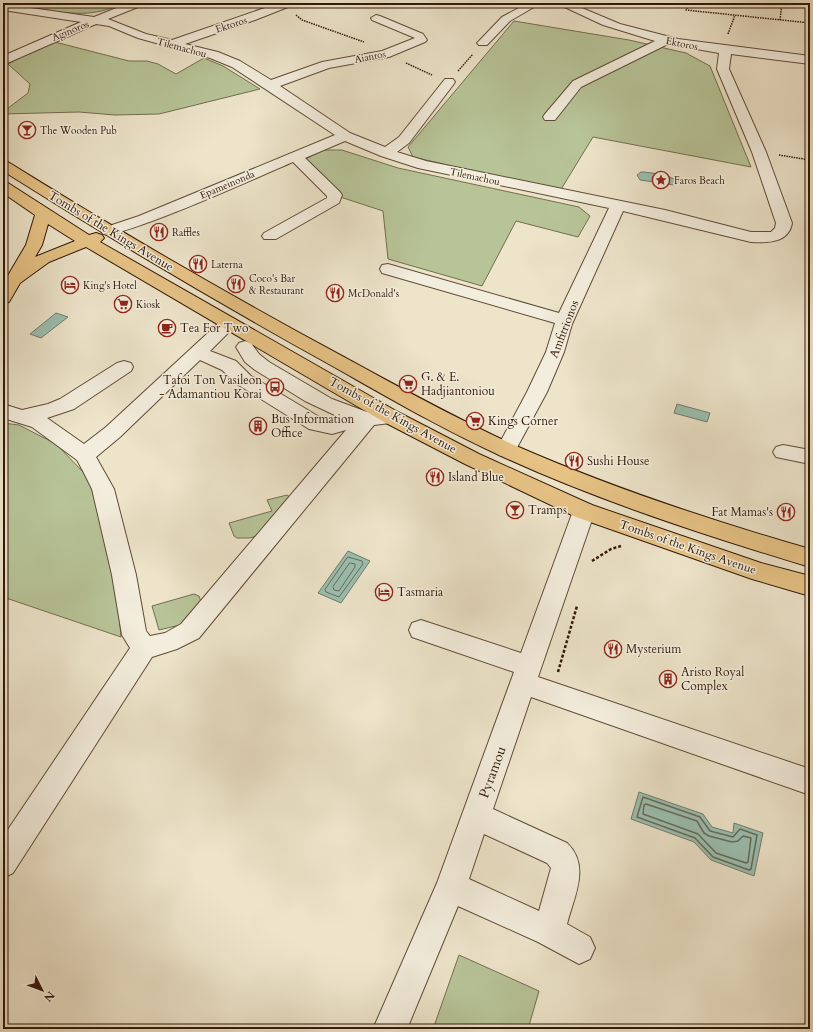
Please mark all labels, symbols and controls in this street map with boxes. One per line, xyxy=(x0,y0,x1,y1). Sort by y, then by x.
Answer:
street label: Ektoros xyxy=(214,13,249,37)
street label: Aginoros xyxy=(50,17,91,45)
street label: Ektoros xyxy=(665,34,699,54)
street label: Tilemachou xyxy=(155,35,209,61)
street label: Aiantos xyxy=(353,47,387,67)
bar icon: The Wooden Pub xyxy=(17,120,37,140)
place label: The Wooden Pub xyxy=(40,124,117,138)
street label: Tilemachou xyxy=(448,165,502,189)
street label: Epameinonda xyxy=(198,167,257,203)
place icon: Faros Beach xyxy=(651,170,671,190)
place label: Faros Beach xyxy=(674,174,725,188)
street label: Tombs of the Kings Avenue xyxy=(45,187,177,275)
restaurant icon: Raffles xyxy=(149,222,169,242)
place label: Raffles xyxy=(172,226,200,240)
restaurant icon: Laterna xyxy=(188,254,208,274)
place label: Laterna xyxy=(211,258,243,272)
place label: Coco's Bar & Restaurant xyxy=(249,272,305,298)
restaurant icon: Coco's Bar & Restaurant xyxy=(226,274,246,294)
hotel icon: King's Hotel xyxy=(60,275,80,295)
place label: King's Hotel xyxy=(83,279,137,293)
restaurant icon: McDonald's xyxy=(325,283,345,303)
place label: McDonald's xyxy=(348,287,399,301)
supermarket icon: Kiosk xyxy=(113,294,133,314)
place label: Kiosk xyxy=(136,298,161,312)
street label: Amfitrionos xyxy=(546,298,582,360)
cafe icon: Tea For Two xyxy=(157,318,177,338)
place label: Tea For Two xyxy=(180,320,249,336)
place label: G. & E. Hadjiantoniou xyxy=(421,369,495,399)
place label: Tafoi Ton Vasileon - Adamantiou Korai xyxy=(159,372,263,402)
street label: Tombs of the Kings Avenue xyxy=(326,373,460,457)
supermarket icon: G. & E. Hadjiantoniou xyxy=(398,374,418,394)
bus stop icon: Tafoi Ton Vasileon - Adamantiou Korai xyxy=(265,377,285,397)
place label: Bus Information Office xyxy=(271,411,354,441)
supermarket icon: Kings Corner xyxy=(465,411,485,431)
place label: Kings Corner xyxy=(488,413,558,429)
building icon: Bus Information Office xyxy=(248,416,268,436)
restaurant icon: Sushi House xyxy=(564,451,584,471)
place label: Sushi House xyxy=(587,453,649,469)
restaurant icon: Island Blue xyxy=(425,467,445,487)
place label: Island Blue xyxy=(448,469,504,485)
bar icon: Tramps xyxy=(505,500,525,520)
place label: Tramps xyxy=(528,502,567,518)
restaurant icon: Fat Mamas's xyxy=(776,502,796,522)
place label: Fat Mamas's xyxy=(711,504,773,520)
street label: Tombs of the Kings Avenue xyxy=(618,516,758,578)
hotel icon: Tasmaria xyxy=(374,582,394,602)
place label: Tasmaria xyxy=(397,584,444,600)
restaurant icon: Mysterium xyxy=(603,639,623,659)
place label: Mysterium xyxy=(626,641,682,657)
place label: Aristo Royal Complex xyxy=(681,664,744,694)
building icon: Aristo Royal Complex xyxy=(658,669,678,689)
street label: Pyramou xyxy=(474,743,511,801)
north arrow xyxy=(22,970,62,1010)
text: N xyxy=(40,988,58,1005)

